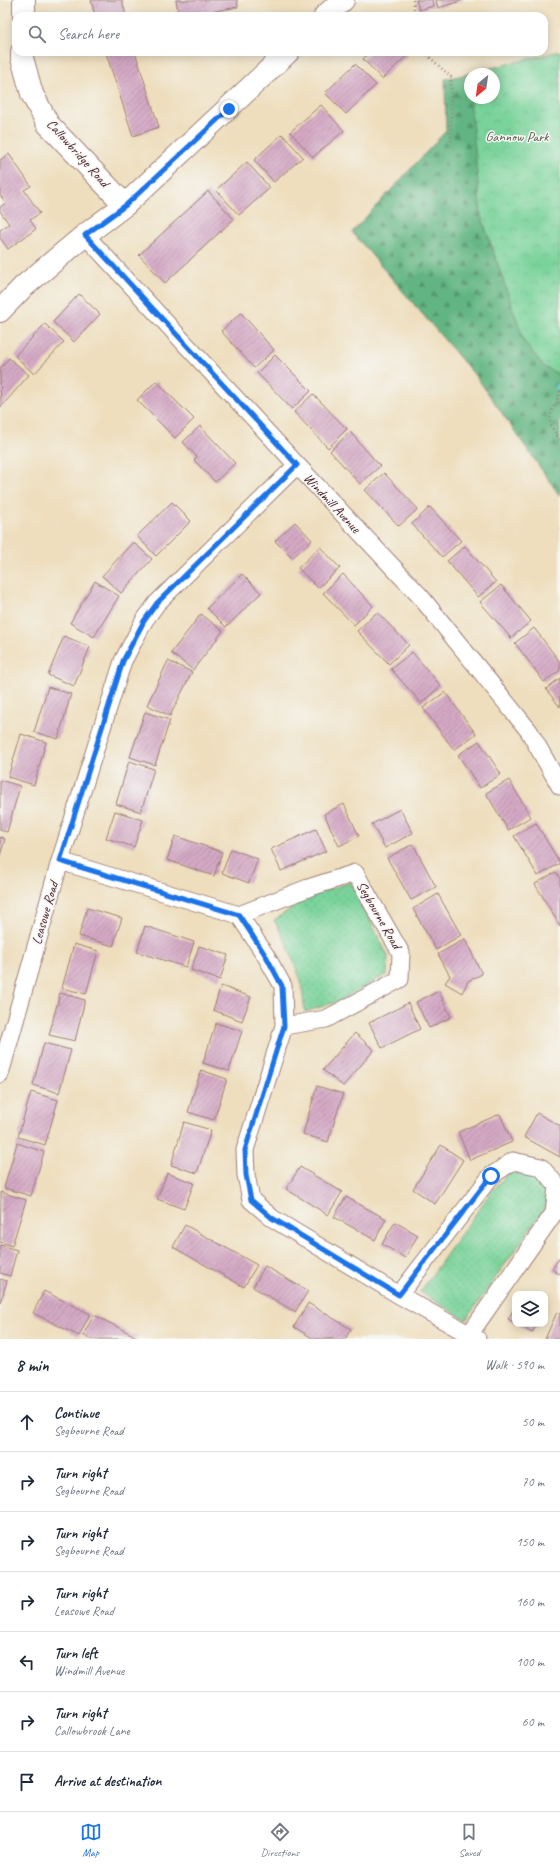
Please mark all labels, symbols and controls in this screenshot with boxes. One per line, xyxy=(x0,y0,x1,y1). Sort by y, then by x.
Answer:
search box xyxy=(12,12,548,56)
icon: search xyxy=(26,23,48,45)
text: Search here xyxy=(58,25,119,44)
north arrow xyxy=(464,68,500,104)
route end xyxy=(220,100,238,118)
street label: Callowbridge Road xyxy=(43,116,115,192)
park label: Gannow Park xyxy=(486,128,549,145)
street label: Windmill Avenue xyxy=(300,470,365,537)
street label: Leasowe Road xyxy=(28,877,63,946)
street label: Segbourne Road xyxy=(353,878,406,954)
route start xyxy=(482,1167,500,1185)
map controls xyxy=(512,1291,548,1327)
button: layers xyxy=(512,1291,548,1327)
text: 8 min xyxy=(16,1355,49,1376)
text: Walk · 590 m xyxy=(485,1357,544,1373)
text: Continue xyxy=(54,1404,99,1423)
icon: ahead xyxy=(16,1411,38,1433)
text: 50 m xyxy=(522,1414,544,1430)
text: Segbourne Road xyxy=(54,1423,124,1439)
text: Turn right xyxy=(54,1464,107,1483)
icon: right xyxy=(16,1471,38,1493)
text: 70 m xyxy=(522,1474,544,1490)
text: Segbourne Road xyxy=(54,1483,124,1499)
text: Turn right xyxy=(54,1524,107,1543)
icon: right xyxy=(16,1531,38,1553)
text: 150 m xyxy=(516,1534,544,1550)
text: Segbourne Road xyxy=(54,1543,124,1559)
text: Turn right xyxy=(54,1584,107,1603)
icon: right xyxy=(16,1591,38,1613)
text: 160 m xyxy=(516,1594,544,1610)
text: Leasowe Road xyxy=(54,1603,114,1619)
text: Turn left xyxy=(54,1644,97,1663)
icon: left xyxy=(16,1651,38,1673)
text: 100 m xyxy=(516,1654,544,1670)
text: Windmill Avenue xyxy=(54,1663,124,1679)
text: Turn right xyxy=(54,1704,107,1723)
icon: right xyxy=(16,1711,38,1733)
text: 60 m xyxy=(522,1714,544,1730)
text: Callowbrook Lane xyxy=(54,1723,130,1739)
icon: arrive xyxy=(16,1771,38,1793)
text: Arrive at destination xyxy=(54,1772,161,1791)
tab: Map xyxy=(80,1821,102,1859)
tab: Directions xyxy=(261,1821,299,1859)
tab: Saved xyxy=(458,1821,480,1859)

